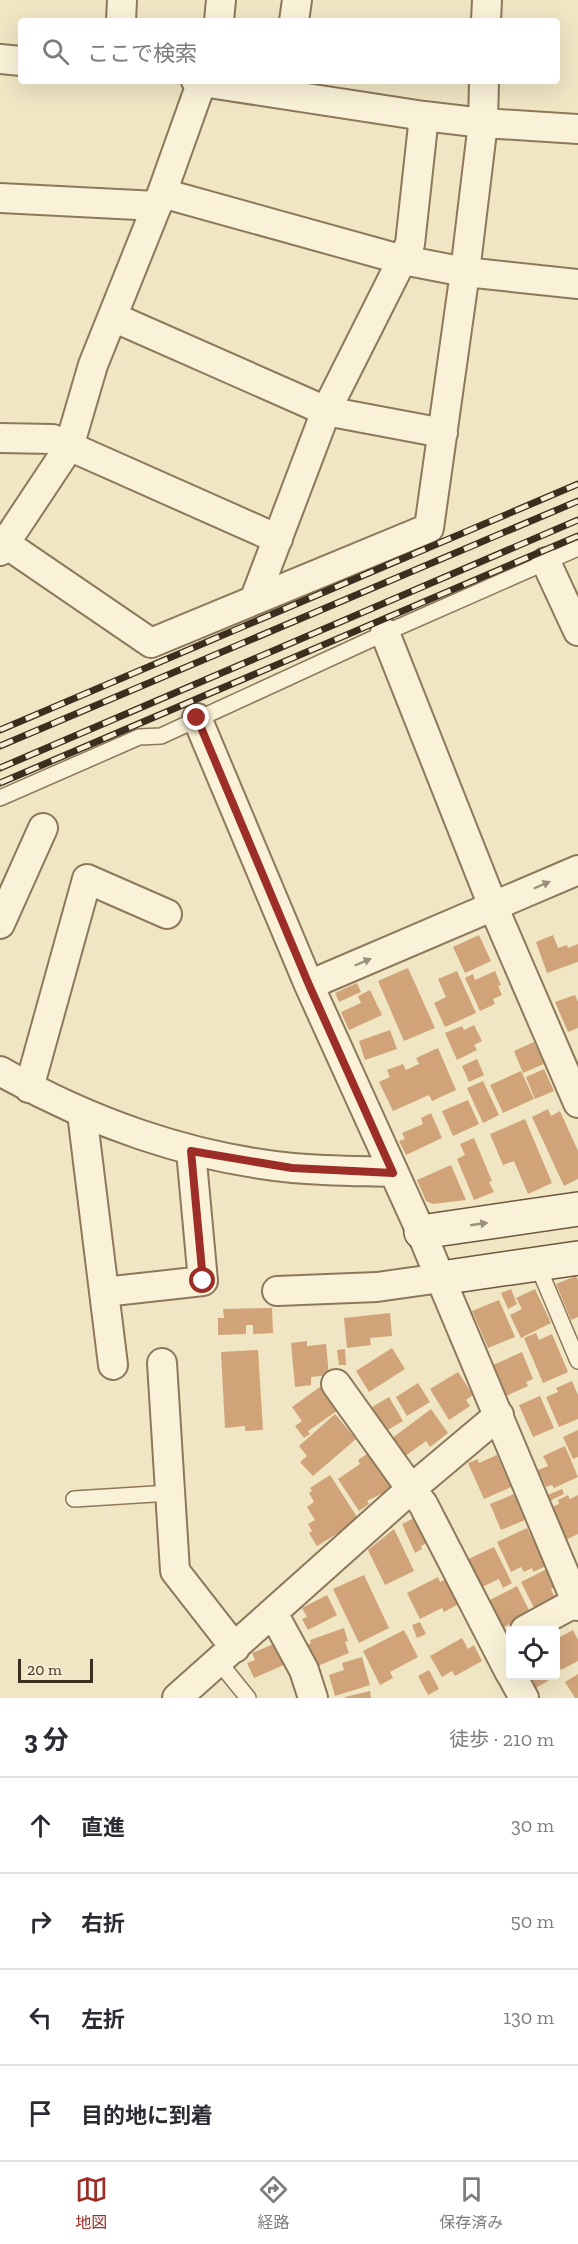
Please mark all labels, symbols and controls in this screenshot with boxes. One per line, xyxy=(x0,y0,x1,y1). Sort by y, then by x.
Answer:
search box xyxy=(18,18,560,84)
icon: search xyxy=(39,35,72,68)
text: ここで検索 xyxy=(87,40,197,67)
route end xyxy=(183,704,209,730)
one-way arrow xyxy=(533,880,551,889)
one-way arrow xyxy=(354,957,372,967)
one-way arrow xyxy=(469,1219,488,1228)
route start xyxy=(189,1267,215,1293)
map controls xyxy=(506,1626,560,1680)
button: locate xyxy=(506,1626,560,1680)
scale bar xyxy=(18,1656,93,1684)
text: 20 m xyxy=(27,1660,62,1679)
text: 3 分 xyxy=(24,1724,69,1756)
text: 徒歩 · 210 m xyxy=(449,1727,554,1751)
icon: ahead xyxy=(24,1809,57,1842)
text: 30 m xyxy=(511,1813,554,1837)
text: 直進 xyxy=(81,1814,125,1841)
icon: right xyxy=(24,1905,57,1938)
text: 50 m xyxy=(510,1909,554,1933)
text: 右折 xyxy=(81,1910,125,1937)
icon: left xyxy=(24,2001,57,2034)
text: 130 m xyxy=(503,2005,554,2029)
text: 左折 xyxy=(81,2006,125,2033)
icon: arrive xyxy=(24,2097,57,2130)
text: 目的地に到着 xyxy=(81,2102,213,2129)
tab: 地図 xyxy=(75,2173,108,2233)
tab: 経路 xyxy=(257,2173,290,2233)
tab: 保存済み xyxy=(439,2173,503,2233)

